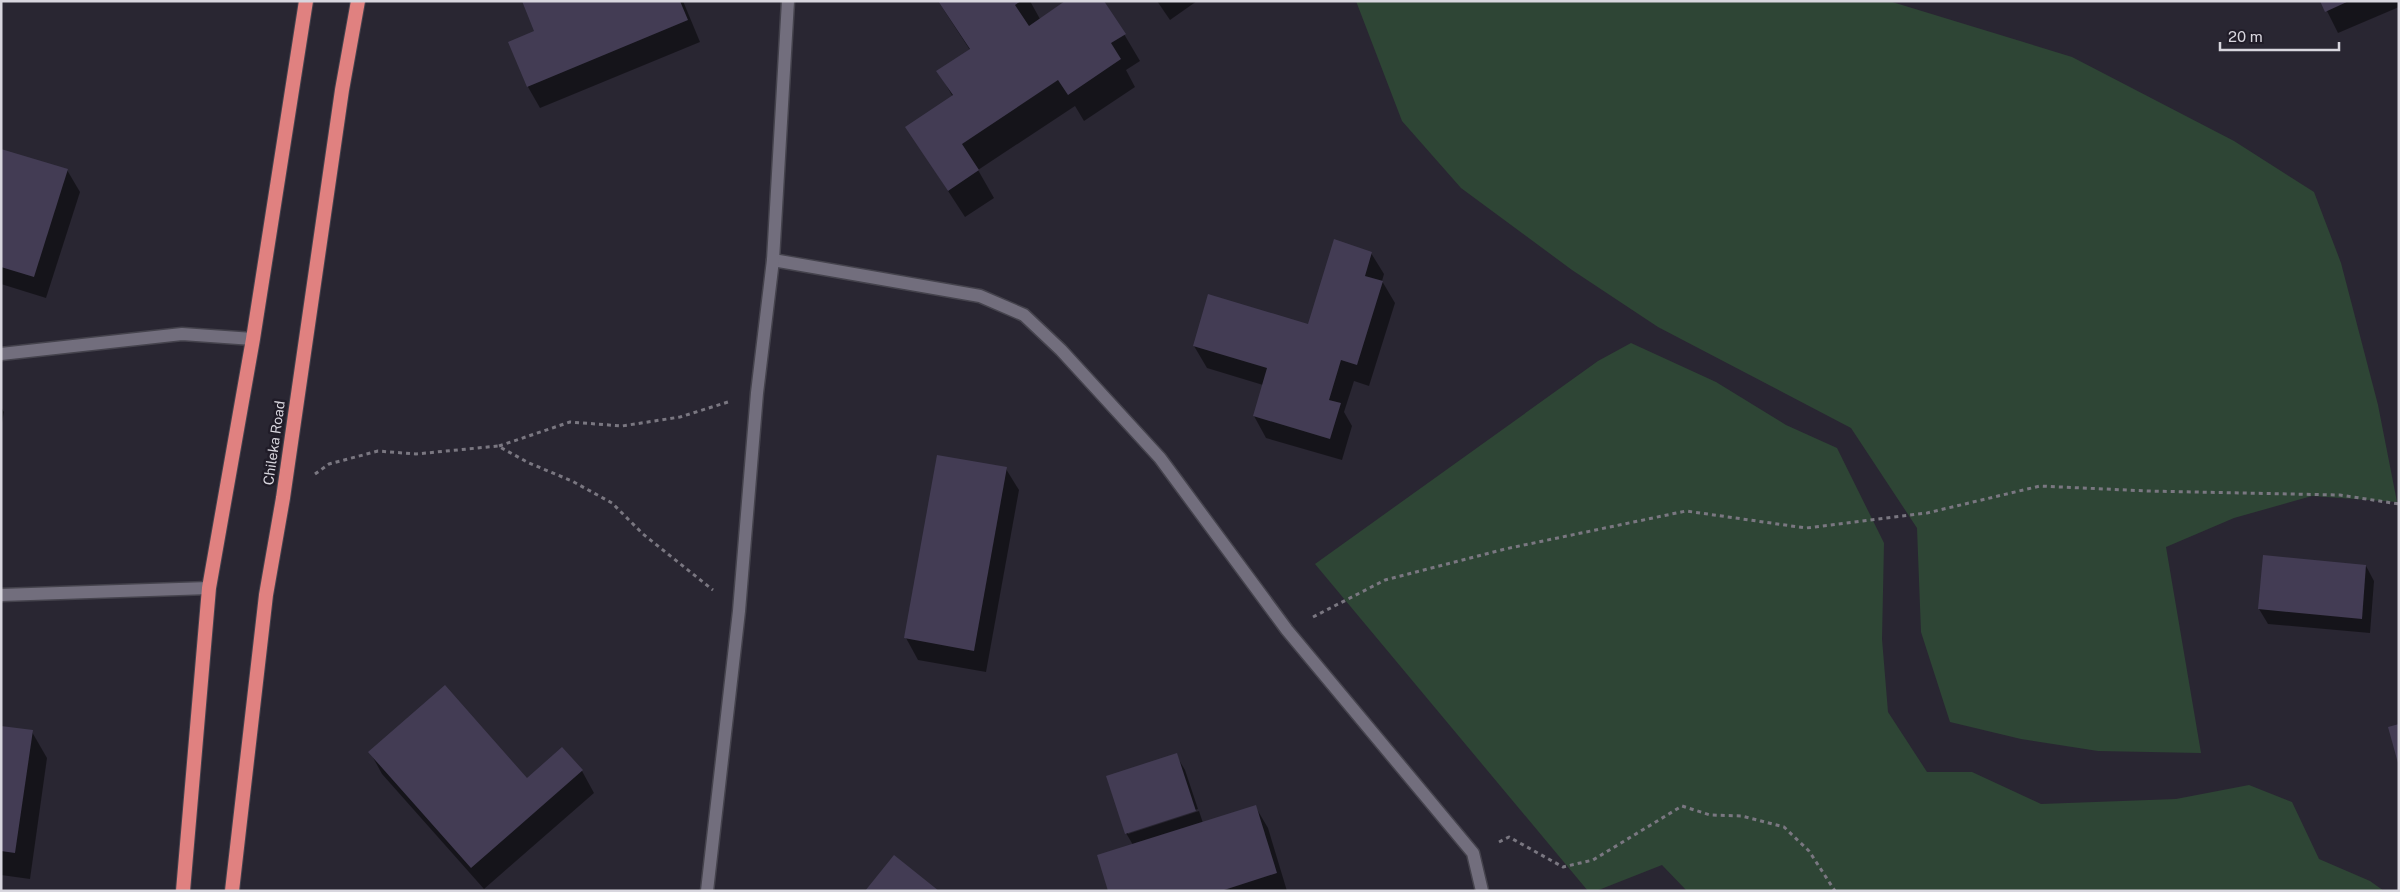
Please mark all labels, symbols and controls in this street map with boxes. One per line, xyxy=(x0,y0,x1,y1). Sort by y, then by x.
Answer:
scale bar xyxy=(2220,20,2339,52)
text: 20 m xyxy=(2228,28,2263,45)
street label: Chileka Road xyxy=(260,400,288,486)

